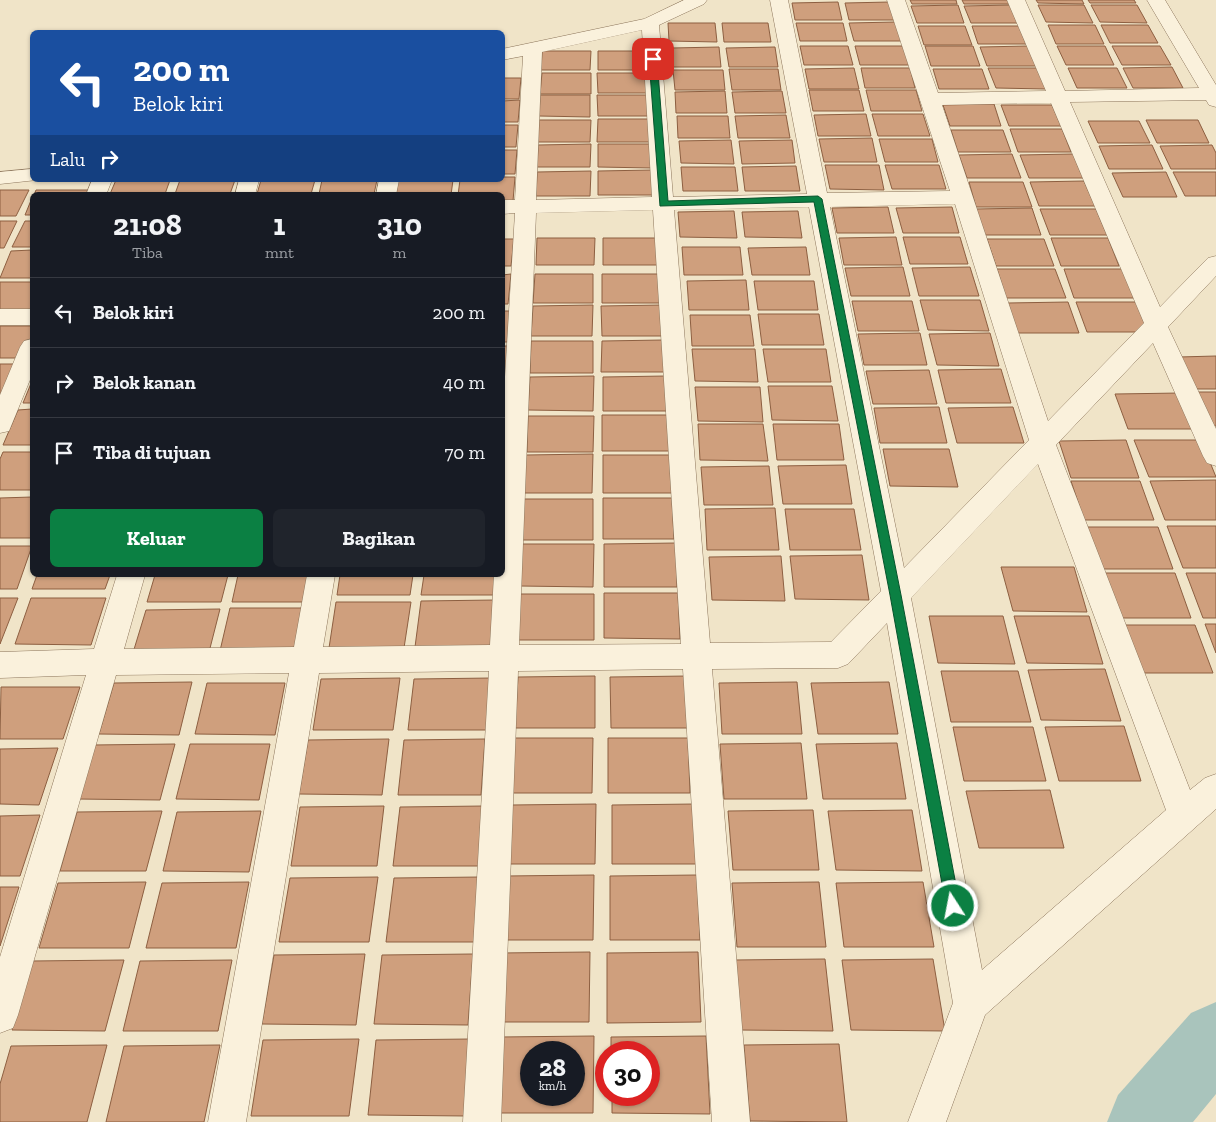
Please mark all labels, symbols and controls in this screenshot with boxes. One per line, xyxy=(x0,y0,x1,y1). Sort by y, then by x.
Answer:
pin xyxy=(632,38,674,80)
icon: arrive xyxy=(639,45,667,73)
text: 200 m xyxy=(133,48,229,90)
icon: left xyxy=(50,50,115,115)
text: Belok kiri xyxy=(133,90,223,117)
icon: right xyxy=(95,145,123,173)
text: Lalu xyxy=(50,148,85,171)
text: 21:08 xyxy=(113,207,182,243)
text: 1 xyxy=(273,207,285,243)
text: 310 xyxy=(377,207,422,243)
text: Tiba xyxy=(132,243,163,262)
text: mnt xyxy=(265,243,294,262)
text: m xyxy=(393,243,406,262)
icon: left xyxy=(50,299,78,327)
text: Belok kiri xyxy=(93,301,174,324)
text: 200 m xyxy=(433,301,485,324)
icon: right xyxy=(50,369,78,397)
text: Belok kanan xyxy=(93,371,196,394)
text: 40 m xyxy=(443,371,485,394)
icon: arrive xyxy=(50,439,78,467)
text: Tiba di tujuan xyxy=(93,441,210,464)
text: 70 m xyxy=(444,441,485,464)
button: Keluar xyxy=(50,509,263,567)
button: Bagikan xyxy=(273,509,485,567)
position arrow xyxy=(926,879,978,931)
speed limit sign: 30 xyxy=(595,1041,660,1106)
text: 28 xyxy=(539,1052,566,1082)
text: km/h xyxy=(539,1079,566,1093)

